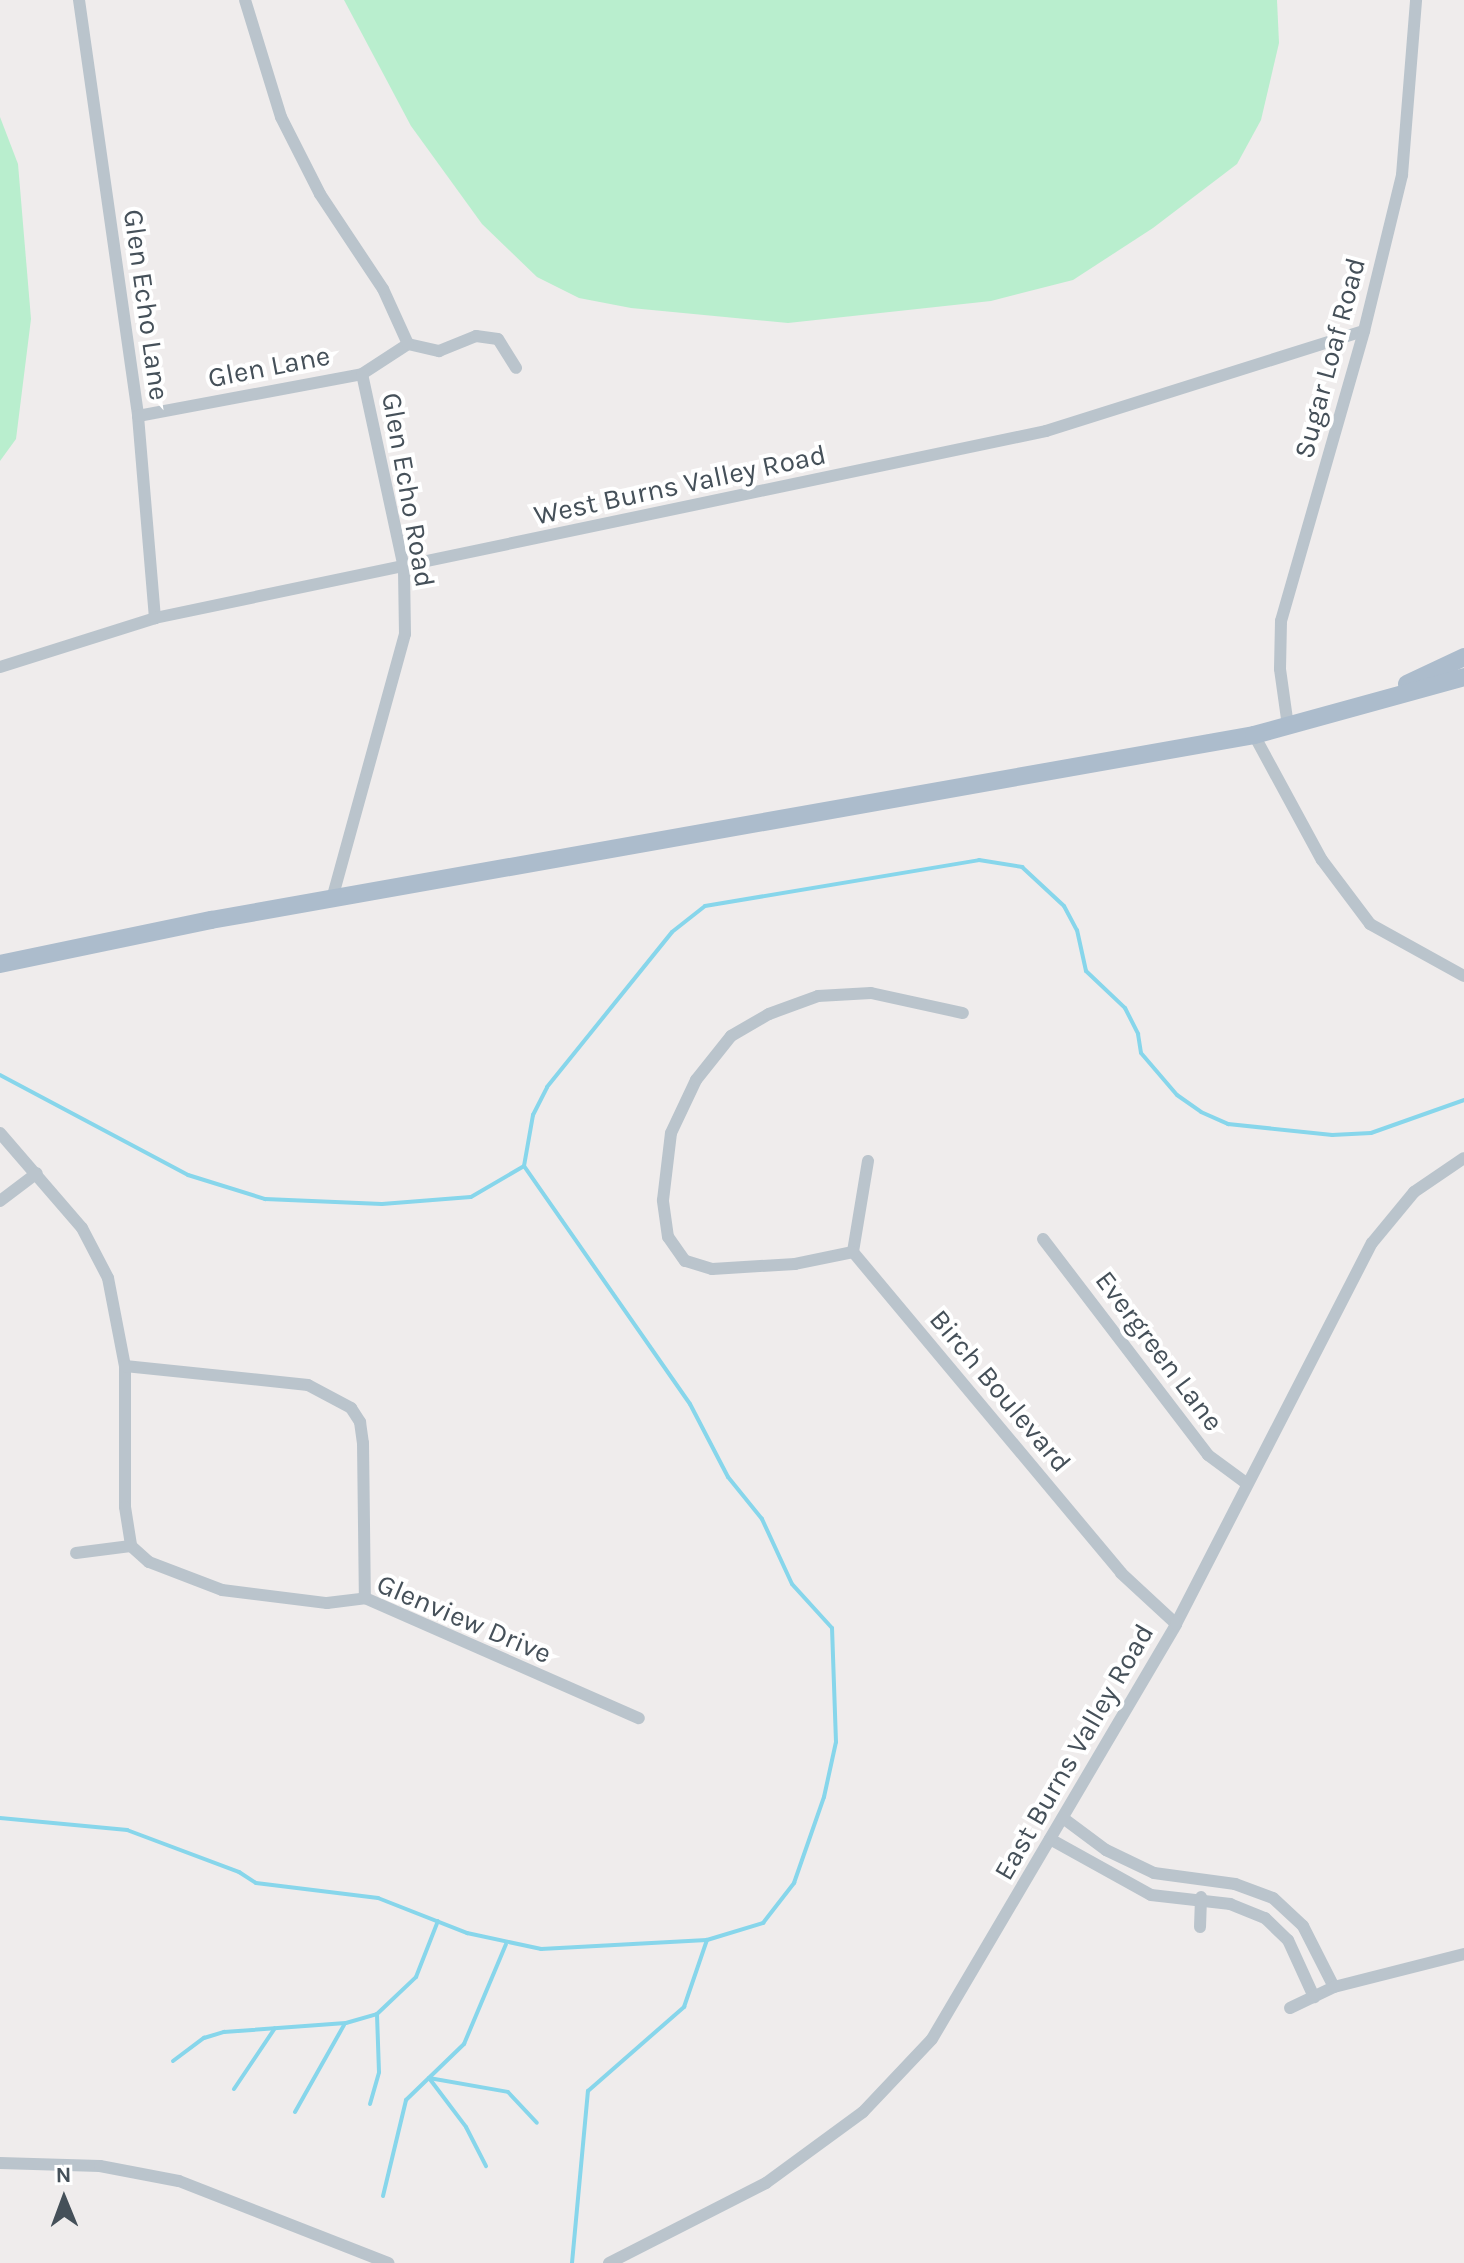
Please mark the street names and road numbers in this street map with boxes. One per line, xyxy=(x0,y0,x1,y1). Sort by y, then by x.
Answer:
street label: Glen Echo Lane xyxy=(116,207,176,403)
street label: Sugar Loaf Road xyxy=(1287,254,1373,462)
street label: Glen Lane xyxy=(205,339,333,395)
street label: Glen Echo Road xyxy=(374,390,442,590)
street label: West Burns Valley Road xyxy=(531,438,829,532)
street label: Evergreen Lane xyxy=(1088,1264,1230,1438)
street label: Birch Boulevard xyxy=(922,1303,1078,1479)
street label: Glenview Drive xyxy=(372,1567,556,1671)
street label: East Burns Valley Road xyxy=(987,1618,1161,1886)

